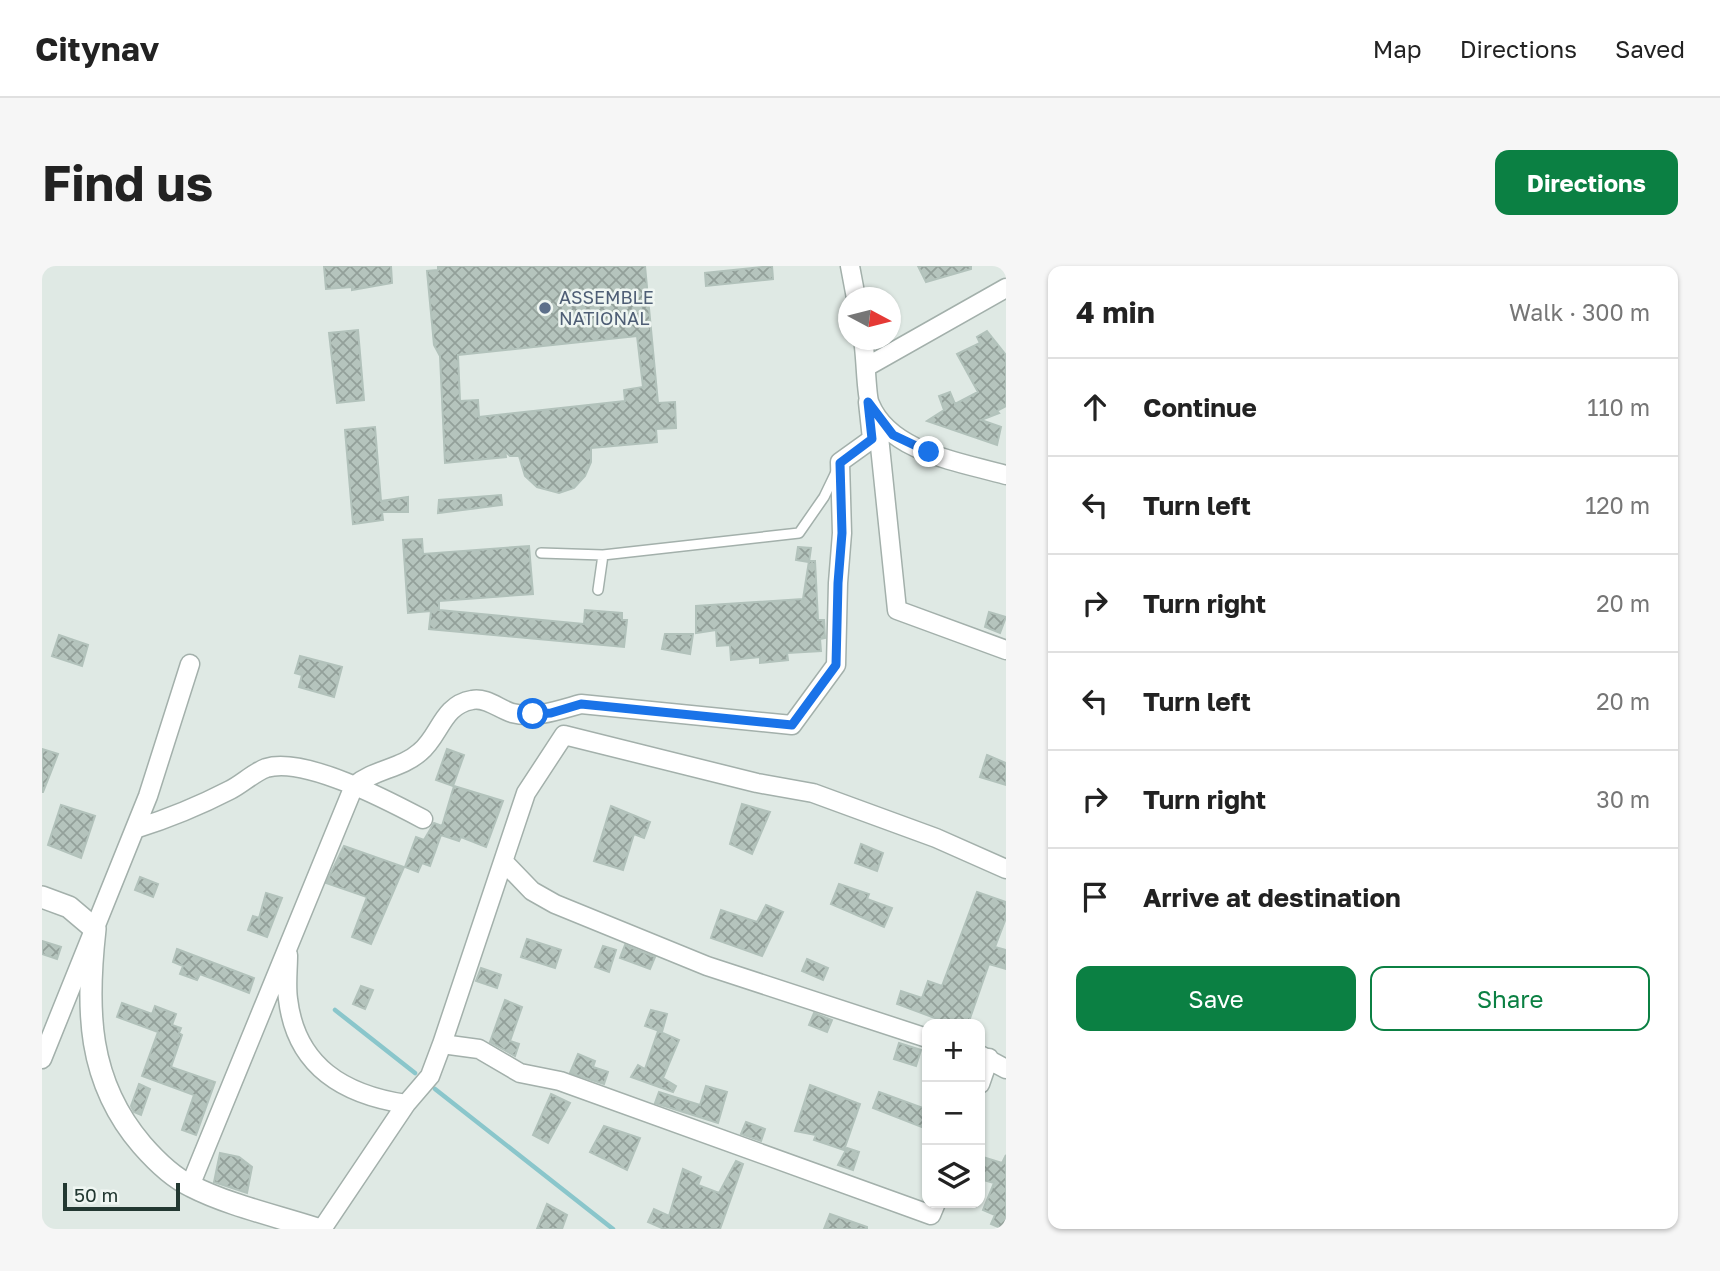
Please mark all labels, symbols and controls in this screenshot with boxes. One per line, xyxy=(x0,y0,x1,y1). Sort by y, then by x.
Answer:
text: Citynav xyxy=(35,29,159,68)
text: Map xyxy=(1373,34,1422,63)
text: Directions xyxy=(1460,34,1577,63)
text: Saved xyxy=(1615,34,1685,63)
button: Directions xyxy=(1495,150,1678,215)
text: Find us xyxy=(42,153,213,212)
place label: ASSEMBLE NATIONAL xyxy=(559,286,654,329)
north arrow xyxy=(838,287,901,350)
text: 4 min xyxy=(1076,294,1155,330)
text: Walk · 300 m xyxy=(1509,298,1650,326)
marker: ASSEMBLE NATIONAL xyxy=(537,300,553,316)
icon: ahead xyxy=(1076,388,1114,426)
text: Continue xyxy=(1143,392,1257,423)
text: 110 m xyxy=(1587,393,1650,421)
route end xyxy=(913,436,944,467)
icon: left xyxy=(1076,486,1114,524)
text: Turn left xyxy=(1143,490,1251,521)
text: 120 m xyxy=(1585,491,1650,519)
icon: right xyxy=(1076,584,1114,622)
text: Turn right xyxy=(1143,588,1266,619)
text: 20 m xyxy=(1596,589,1650,617)
icon: left xyxy=(1076,682,1114,720)
text: Turn left xyxy=(1143,686,1251,717)
text: 20 m xyxy=(1596,687,1650,715)
route start xyxy=(517,698,548,729)
icon: right xyxy=(1076,780,1114,818)
text: Turn right xyxy=(1143,784,1266,815)
text: 30 m xyxy=(1596,785,1650,813)
icon: arrive xyxy=(1076,878,1114,916)
text: Arrive at destination xyxy=(1143,882,1401,913)
button: Save xyxy=(1076,966,1356,1031)
button: Share xyxy=(1370,966,1650,1031)
map controls xyxy=(922,1019,985,1208)
button: + xyxy=(922,1019,985,1082)
button: − xyxy=(922,1082,985,1145)
button: layers xyxy=(922,1145,985,1208)
scale bar xyxy=(63,1180,180,1212)
text: 50 m xyxy=(74,1183,118,1206)

